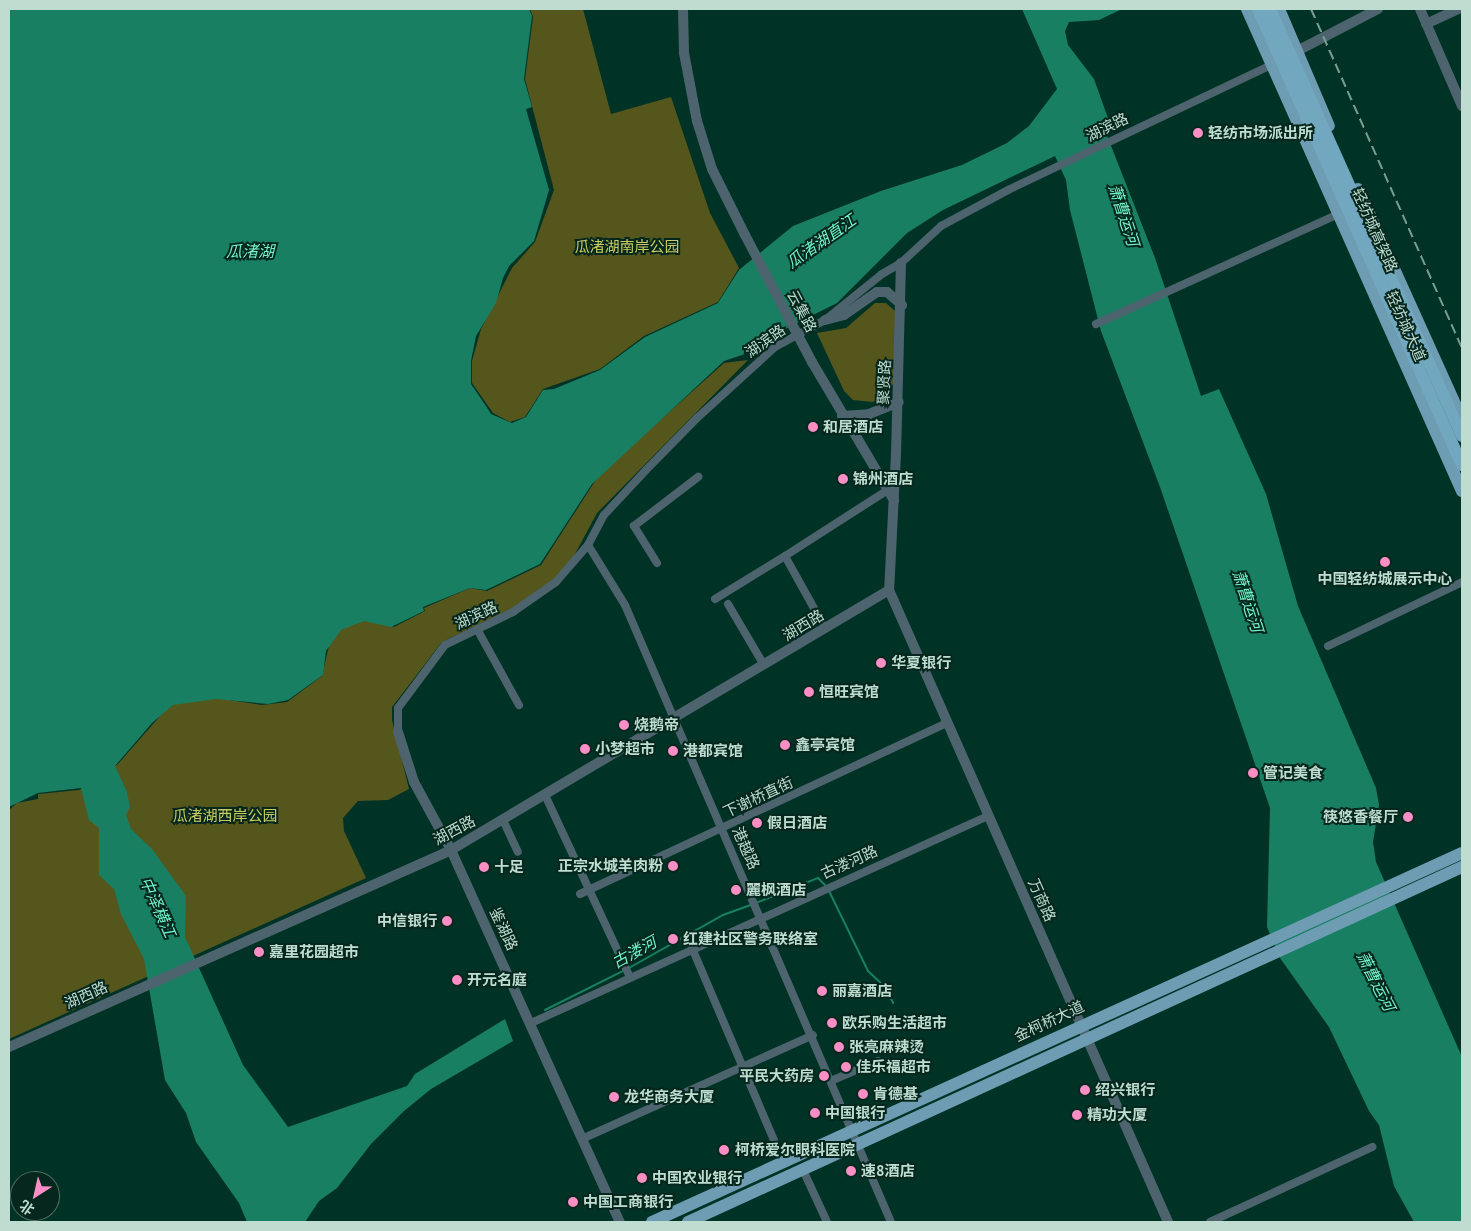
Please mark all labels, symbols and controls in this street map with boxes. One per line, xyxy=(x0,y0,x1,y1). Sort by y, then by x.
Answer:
street label: 湖滨路 xyxy=(1083,109,1131,145)
place label: 轻纺市场派出所 xyxy=(1208,124,1313,142)
marker: 轻纺市场派出所 xyxy=(1192,127,1204,139)
water label: 萧曹运河 xyxy=(1105,182,1143,248)
street label: 轻纺城高架路 xyxy=(1348,185,1402,275)
water label: 瓜渚湖直江 xyxy=(783,210,859,272)
park label: 瓜渚湖南岸公园 xyxy=(575,238,679,256)
water label: 瓜渚湖 xyxy=(226,241,274,261)
street label: 云集路 xyxy=(783,287,821,335)
street label: 轻纺城大道 xyxy=(1383,288,1429,364)
street label: 湖滨路 xyxy=(741,321,789,361)
street label: 聚贤路 xyxy=(874,359,894,405)
place label: 和居酒店 xyxy=(823,418,883,436)
marker: 和居酒店 xyxy=(807,421,819,433)
place label: 锦州酒店 xyxy=(853,470,913,488)
marker: 锦州酒店 xyxy=(837,473,849,485)
marker: 中国轻纺城展示中心 xyxy=(1379,556,1391,568)
water label: 萧曹运河 xyxy=(1229,568,1267,634)
place label: 中国轻纺城展示中心 xyxy=(1318,570,1452,588)
street label: 湖滨路 xyxy=(452,597,500,633)
street label: 湖西路 xyxy=(779,606,827,644)
place label: 华夏银行 xyxy=(891,654,951,672)
marker: 华夏银行 xyxy=(875,657,887,669)
place label: 恒旺宾馆 xyxy=(819,683,879,701)
marker: 恒旺宾馆 xyxy=(803,686,815,698)
place label: 烧鹅帝 xyxy=(634,716,679,734)
marker: 烧鹅帝 xyxy=(618,719,630,731)
place label: 鑫亭宾馆 xyxy=(795,736,855,754)
marker: 鑫亭宾馆 xyxy=(779,739,791,751)
place label: 小梦超市 xyxy=(595,740,655,758)
place label: 港都宾馆 xyxy=(683,742,743,760)
marker: 小梦超市 xyxy=(579,743,591,755)
marker: 港都宾馆 xyxy=(667,745,679,757)
place label: 管记美食 xyxy=(1263,764,1323,782)
marker: 管记美食 xyxy=(1247,767,1259,779)
street label: 下谢桥直街 xyxy=(720,773,796,821)
park label: 瓜渚湖西岸公园 xyxy=(173,807,277,825)
place label: 筷悠香餐厅 xyxy=(1323,808,1398,826)
street label: 湖西路 xyxy=(430,811,478,849)
marker: 筷悠香餐厅 xyxy=(1402,811,1414,823)
place label: 假日酒店 xyxy=(767,814,827,832)
marker: 假日酒店 xyxy=(751,817,763,829)
street label: 港越路 xyxy=(729,824,763,872)
street label: 古溇河路 xyxy=(818,842,880,882)
place label: 正宗水城羊肉粉 xyxy=(558,857,663,875)
place label: 十足 xyxy=(494,858,524,876)
marker: 正宗水城羊肉粉 xyxy=(667,860,679,872)
marker: 十足 xyxy=(478,861,490,873)
water label: 中泽横江 xyxy=(136,874,180,940)
street label: 万商路 xyxy=(1025,876,1059,924)
place label: 麗枫酒店 xyxy=(746,881,806,899)
marker: 麗枫酒店 xyxy=(730,884,742,896)
street label: 鉴湖路 xyxy=(486,905,522,953)
place label: 中信银行 xyxy=(377,912,437,930)
marker: 中信银行 xyxy=(441,915,453,927)
place label: 红建社区警务联络室 xyxy=(683,930,818,948)
water label: 古溇河 xyxy=(608,932,660,972)
marker: 红建社区警务联络室 xyxy=(667,933,679,945)
place label: 嘉里花园超市 xyxy=(269,943,359,961)
marker: 嘉里花园超市 xyxy=(253,946,265,958)
water label: 萧曹运河 xyxy=(1353,948,1399,1014)
place label: 开元名庭 xyxy=(467,971,527,989)
marker: 开元名庭 xyxy=(451,974,463,986)
street label: 湖西路 xyxy=(62,978,110,1012)
place label: 丽嘉酒店 xyxy=(832,982,892,1000)
marker: 丽嘉酒店 xyxy=(816,985,828,997)
street label: 金柯桥大道 xyxy=(1011,997,1087,1045)
place label: 欧乐购生活超市 xyxy=(842,1014,947,1032)
marker: 欧乐购生活超市 xyxy=(826,1017,838,1029)
place label: 张亮麻辣烫 xyxy=(849,1038,924,1056)
marker: 张亮麻辣烫 xyxy=(833,1041,845,1053)
place label: 佳乐福超市 xyxy=(856,1058,931,1076)
marker: 佳乐福超市 xyxy=(840,1061,852,1073)
place label: 平民大药房 xyxy=(739,1067,814,1085)
marker: 平民大药房 xyxy=(818,1070,830,1082)
place label: 绍兴银行 xyxy=(1095,1081,1155,1099)
marker: 绍兴银行 xyxy=(1079,1084,1091,1096)
place label: 肯德基 xyxy=(873,1085,918,1103)
place label: 龙华商务大厦 xyxy=(624,1088,714,1106)
marker: 肯德基 xyxy=(857,1088,869,1100)
marker: 龙华商务大厦 xyxy=(608,1091,620,1103)
place label: 中国银行 xyxy=(825,1104,885,1122)
place label: 精功大厦 xyxy=(1087,1106,1147,1124)
marker: 中国银行 xyxy=(809,1107,821,1119)
marker: 精功大厦 xyxy=(1071,1109,1083,1121)
place label: 柯桥爱尔眼科医院 xyxy=(735,1141,855,1159)
marker: 柯桥爱尔眼科医院 xyxy=(717,1143,731,1157)
place label: 速8酒店 xyxy=(861,1162,915,1180)
marker: 速8酒店 xyxy=(845,1165,857,1177)
place label: 中国农业银行 xyxy=(652,1169,742,1187)
north arrow xyxy=(10,1171,60,1221)
marker: 中国农业银行 xyxy=(636,1172,648,1184)
place label: 中国工商银行 xyxy=(583,1193,673,1211)
text: 北 xyxy=(16,1196,38,1219)
marker: 中国工商银行 xyxy=(567,1196,579,1208)

